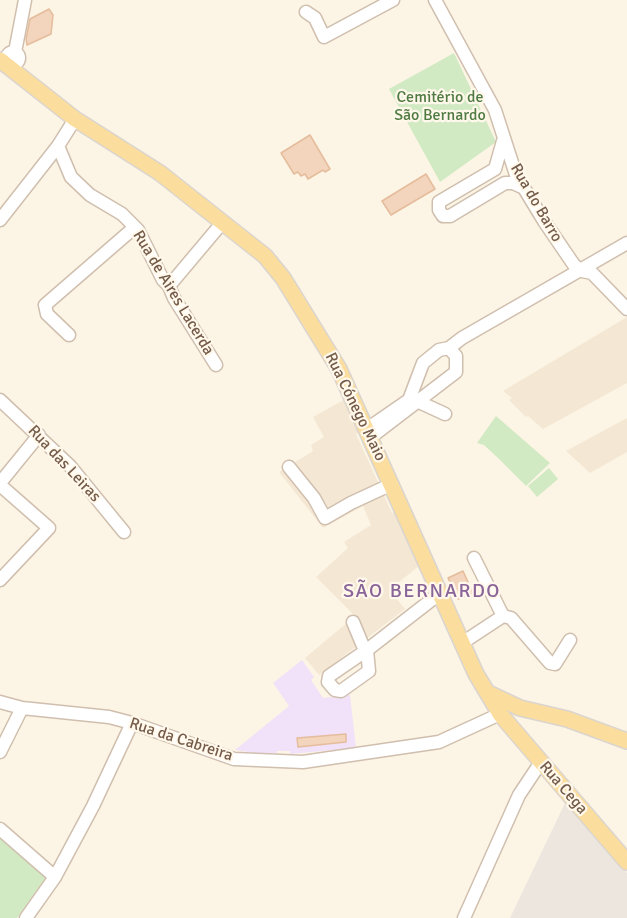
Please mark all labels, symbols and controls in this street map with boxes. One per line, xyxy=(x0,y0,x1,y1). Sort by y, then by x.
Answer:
park label: Cemitério de São Bernardo xyxy=(394,88,486,126)
street label: Rua do Barro xyxy=(506,160,566,246)
street label: Rua de Aires Lacerda xyxy=(128,227,218,359)
street label: Rua Cónego Maio xyxy=(320,350,390,464)
street label: Rua das Leiras xyxy=(24,422,104,506)
district label: SÃO BERNARDO xyxy=(343,580,501,604)
street label: Rua da Cabreira xyxy=(127,714,235,766)
street label: Rua Cega xyxy=(535,758,591,818)

